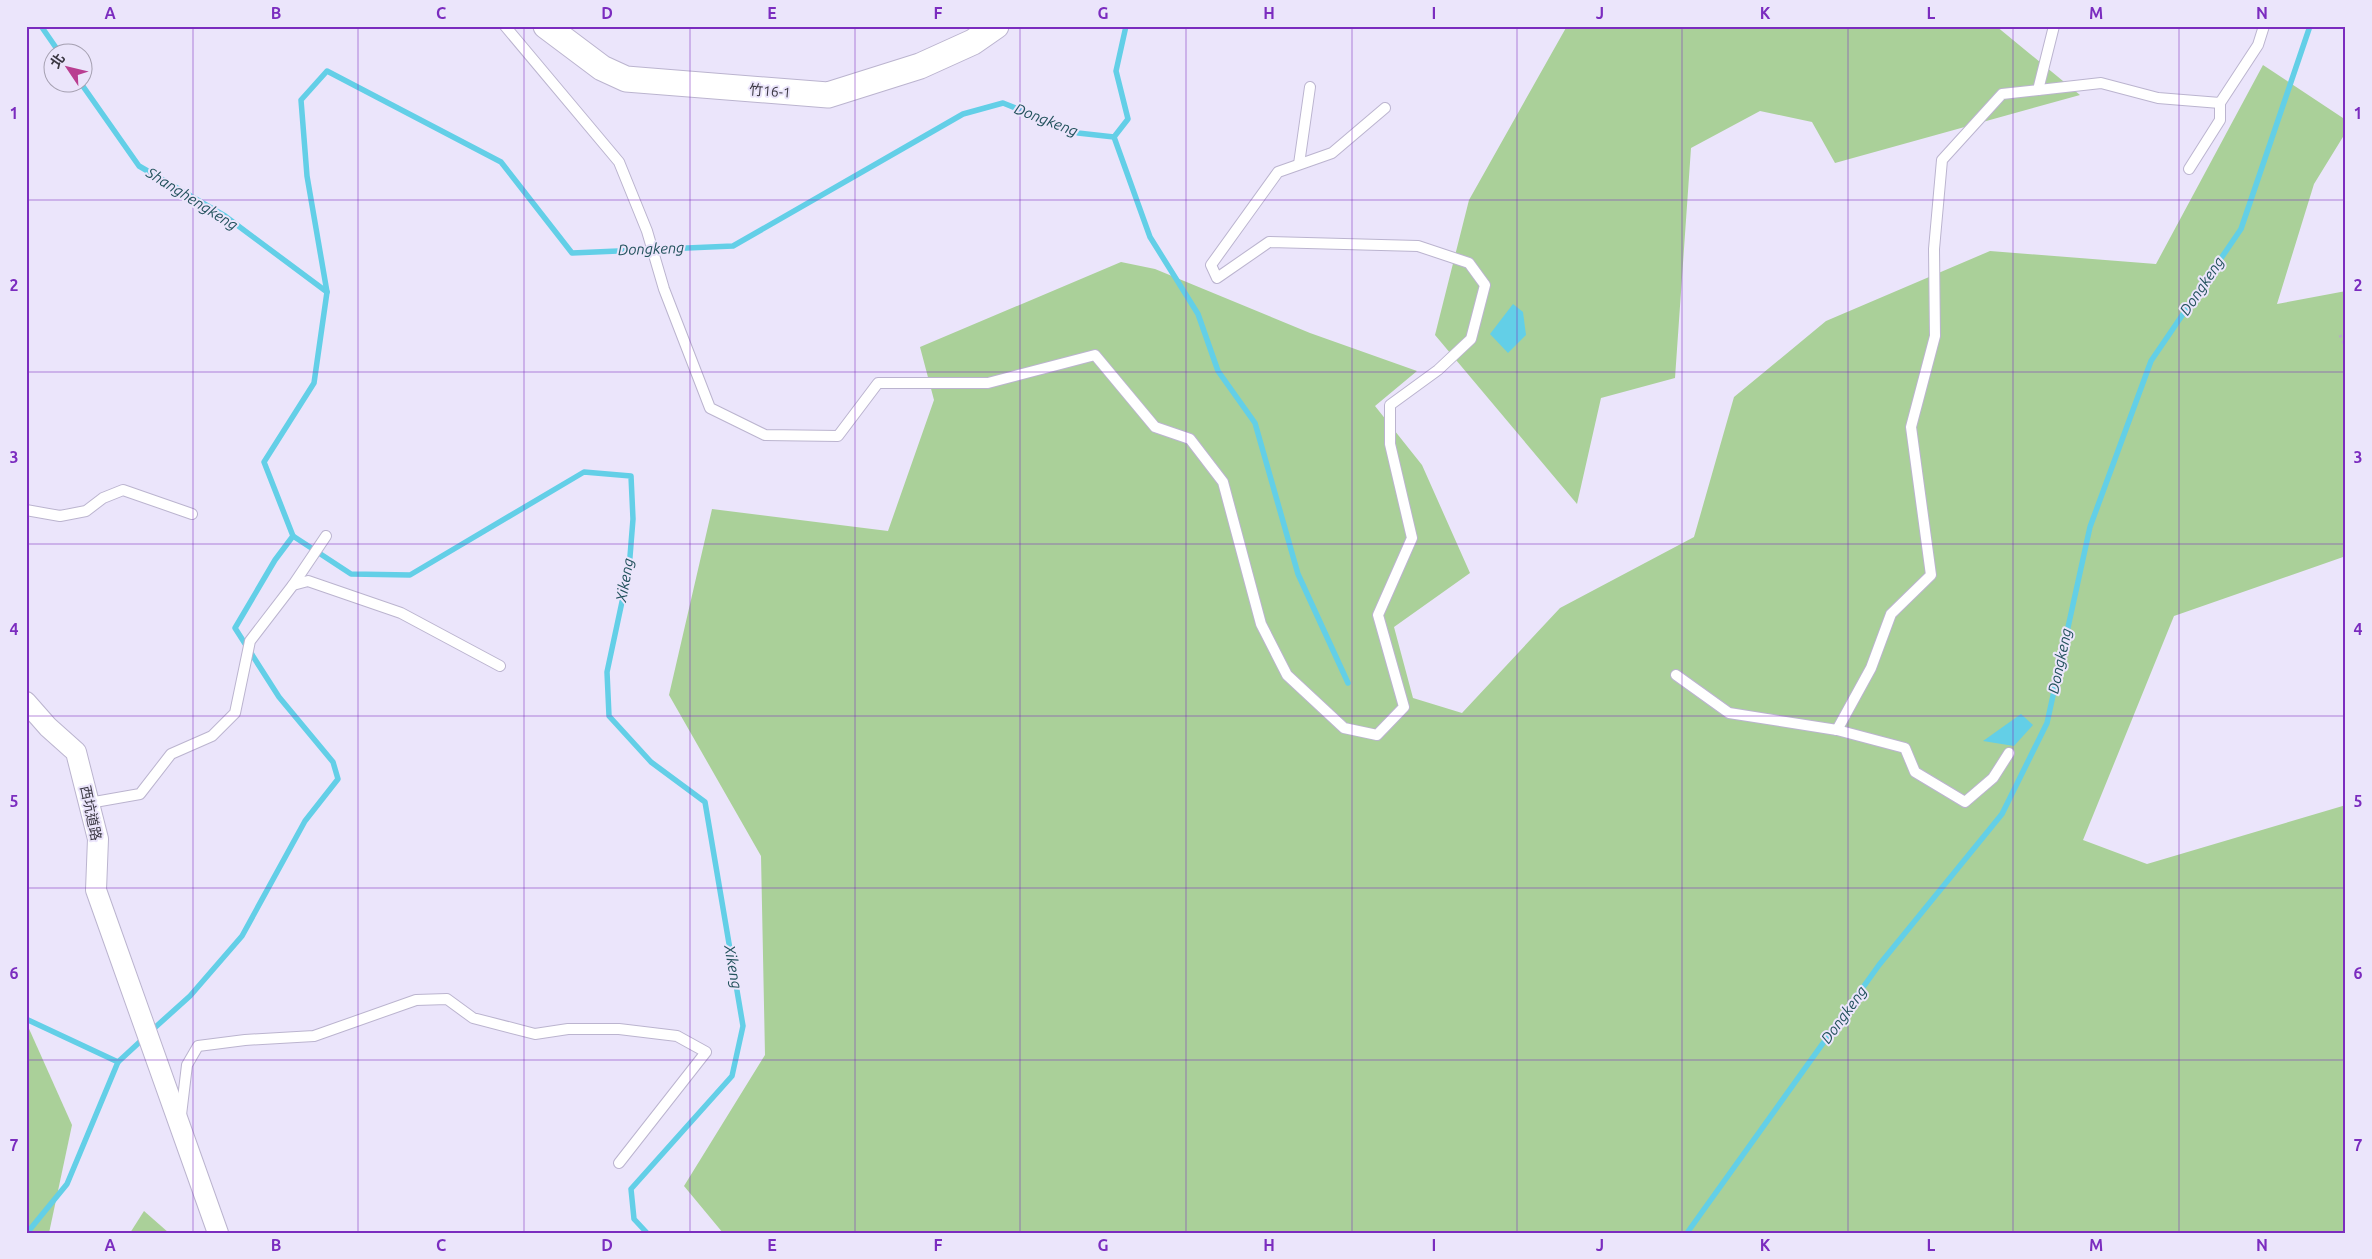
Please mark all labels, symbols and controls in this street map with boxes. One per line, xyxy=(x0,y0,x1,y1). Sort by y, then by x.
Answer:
text: A xyxy=(104,4,116,22)
text: B xyxy=(271,4,281,22)
text: C xyxy=(436,4,446,22)
text: D xyxy=(601,4,613,22)
text: E xyxy=(767,4,777,22)
text: F xyxy=(934,4,943,22)
text: G xyxy=(1097,4,1109,22)
text: H xyxy=(1263,4,1275,22)
text: I xyxy=(1432,4,1436,22)
text: J xyxy=(1596,4,1604,22)
text: K xyxy=(1760,4,1771,22)
text: L xyxy=(1927,4,1936,22)
text: M xyxy=(2089,4,2103,22)
text: N xyxy=(2256,4,2268,22)
north arrow xyxy=(42,42,92,92)
text: 北 xyxy=(47,50,68,71)
street label: 竹16-1 xyxy=(749,81,791,101)
water label: Dongkeng xyxy=(1012,100,1080,139)
text: 1 xyxy=(9,104,19,122)
text: 1 xyxy=(2353,104,2363,122)
water label: Shanghengkeng xyxy=(143,163,241,233)
water label: Dongkeng xyxy=(617,239,685,258)
water label: Dongkeng xyxy=(2176,253,2227,318)
text: 2 xyxy=(9,276,19,294)
text: 2 xyxy=(2353,276,2363,294)
text: 3 xyxy=(9,448,19,466)
text: 3 xyxy=(2353,448,2363,466)
water label: Xikeng xyxy=(612,557,637,604)
text: 4 xyxy=(9,620,19,638)
text: 4 xyxy=(2353,620,2363,638)
water label: Dongkeng xyxy=(2044,627,2075,695)
street label: 西坑道路 xyxy=(77,784,105,842)
text: 5 xyxy=(9,792,19,810)
text: 5 xyxy=(2353,792,2363,810)
water label: Xikeng xyxy=(721,943,746,990)
text: 6 xyxy=(9,964,19,982)
text: 6 xyxy=(2353,964,2363,982)
water label: Dongkeng xyxy=(1817,983,1870,1047)
text: 7 xyxy=(9,1136,19,1154)
text: 7 xyxy=(2353,1136,2363,1154)
text: A xyxy=(104,1236,116,1254)
text: B xyxy=(271,1236,281,1254)
text: C xyxy=(436,1236,446,1254)
text: D xyxy=(601,1236,613,1254)
text: E xyxy=(767,1236,777,1254)
text: F xyxy=(934,1236,943,1254)
text: G xyxy=(1097,1236,1109,1254)
text: H xyxy=(1263,1236,1275,1254)
text: I xyxy=(1432,1236,1436,1254)
text: J xyxy=(1596,1236,1604,1254)
text: K xyxy=(1760,1236,1771,1254)
text: L xyxy=(1927,1236,1936,1254)
text: M xyxy=(2089,1236,2103,1254)
text: N xyxy=(2256,1236,2268,1254)

